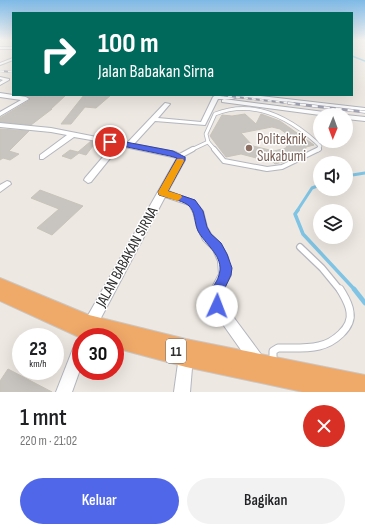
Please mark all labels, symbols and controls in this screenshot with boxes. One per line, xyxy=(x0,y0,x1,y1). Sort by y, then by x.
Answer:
text: 100 m xyxy=(98,27,159,60)
icon: right xyxy=(32,28,84,80)
text: Jalan Babakan Sirna xyxy=(98,61,214,82)
north arrow xyxy=(313,108,353,148)
map controls xyxy=(313,108,353,244)
pin xyxy=(93,125,127,159)
place label: Politeknik Sukabumi xyxy=(257,130,307,166)
icon: arrive xyxy=(99,131,121,153)
marker: Politeknik Sukabumi xyxy=(244,143,254,153)
button: sound xyxy=(313,156,353,196)
street label: JALAN BABAKAN SIRNA xyxy=(91,203,163,311)
button: layers xyxy=(313,204,353,244)
position arrow xyxy=(196,285,238,327)
speed limit sign: 30 xyxy=(72,328,124,380)
text: 23 xyxy=(29,337,47,361)
road number: 11 xyxy=(166,339,186,363)
text: km/h xyxy=(29,358,47,370)
text: 1 mnt xyxy=(20,403,67,432)
button: close xyxy=(303,405,345,447)
text: 220 m · 21:02 xyxy=(20,433,77,449)
button: Keluar xyxy=(20,478,179,524)
button: Bagikan xyxy=(187,478,345,524)

